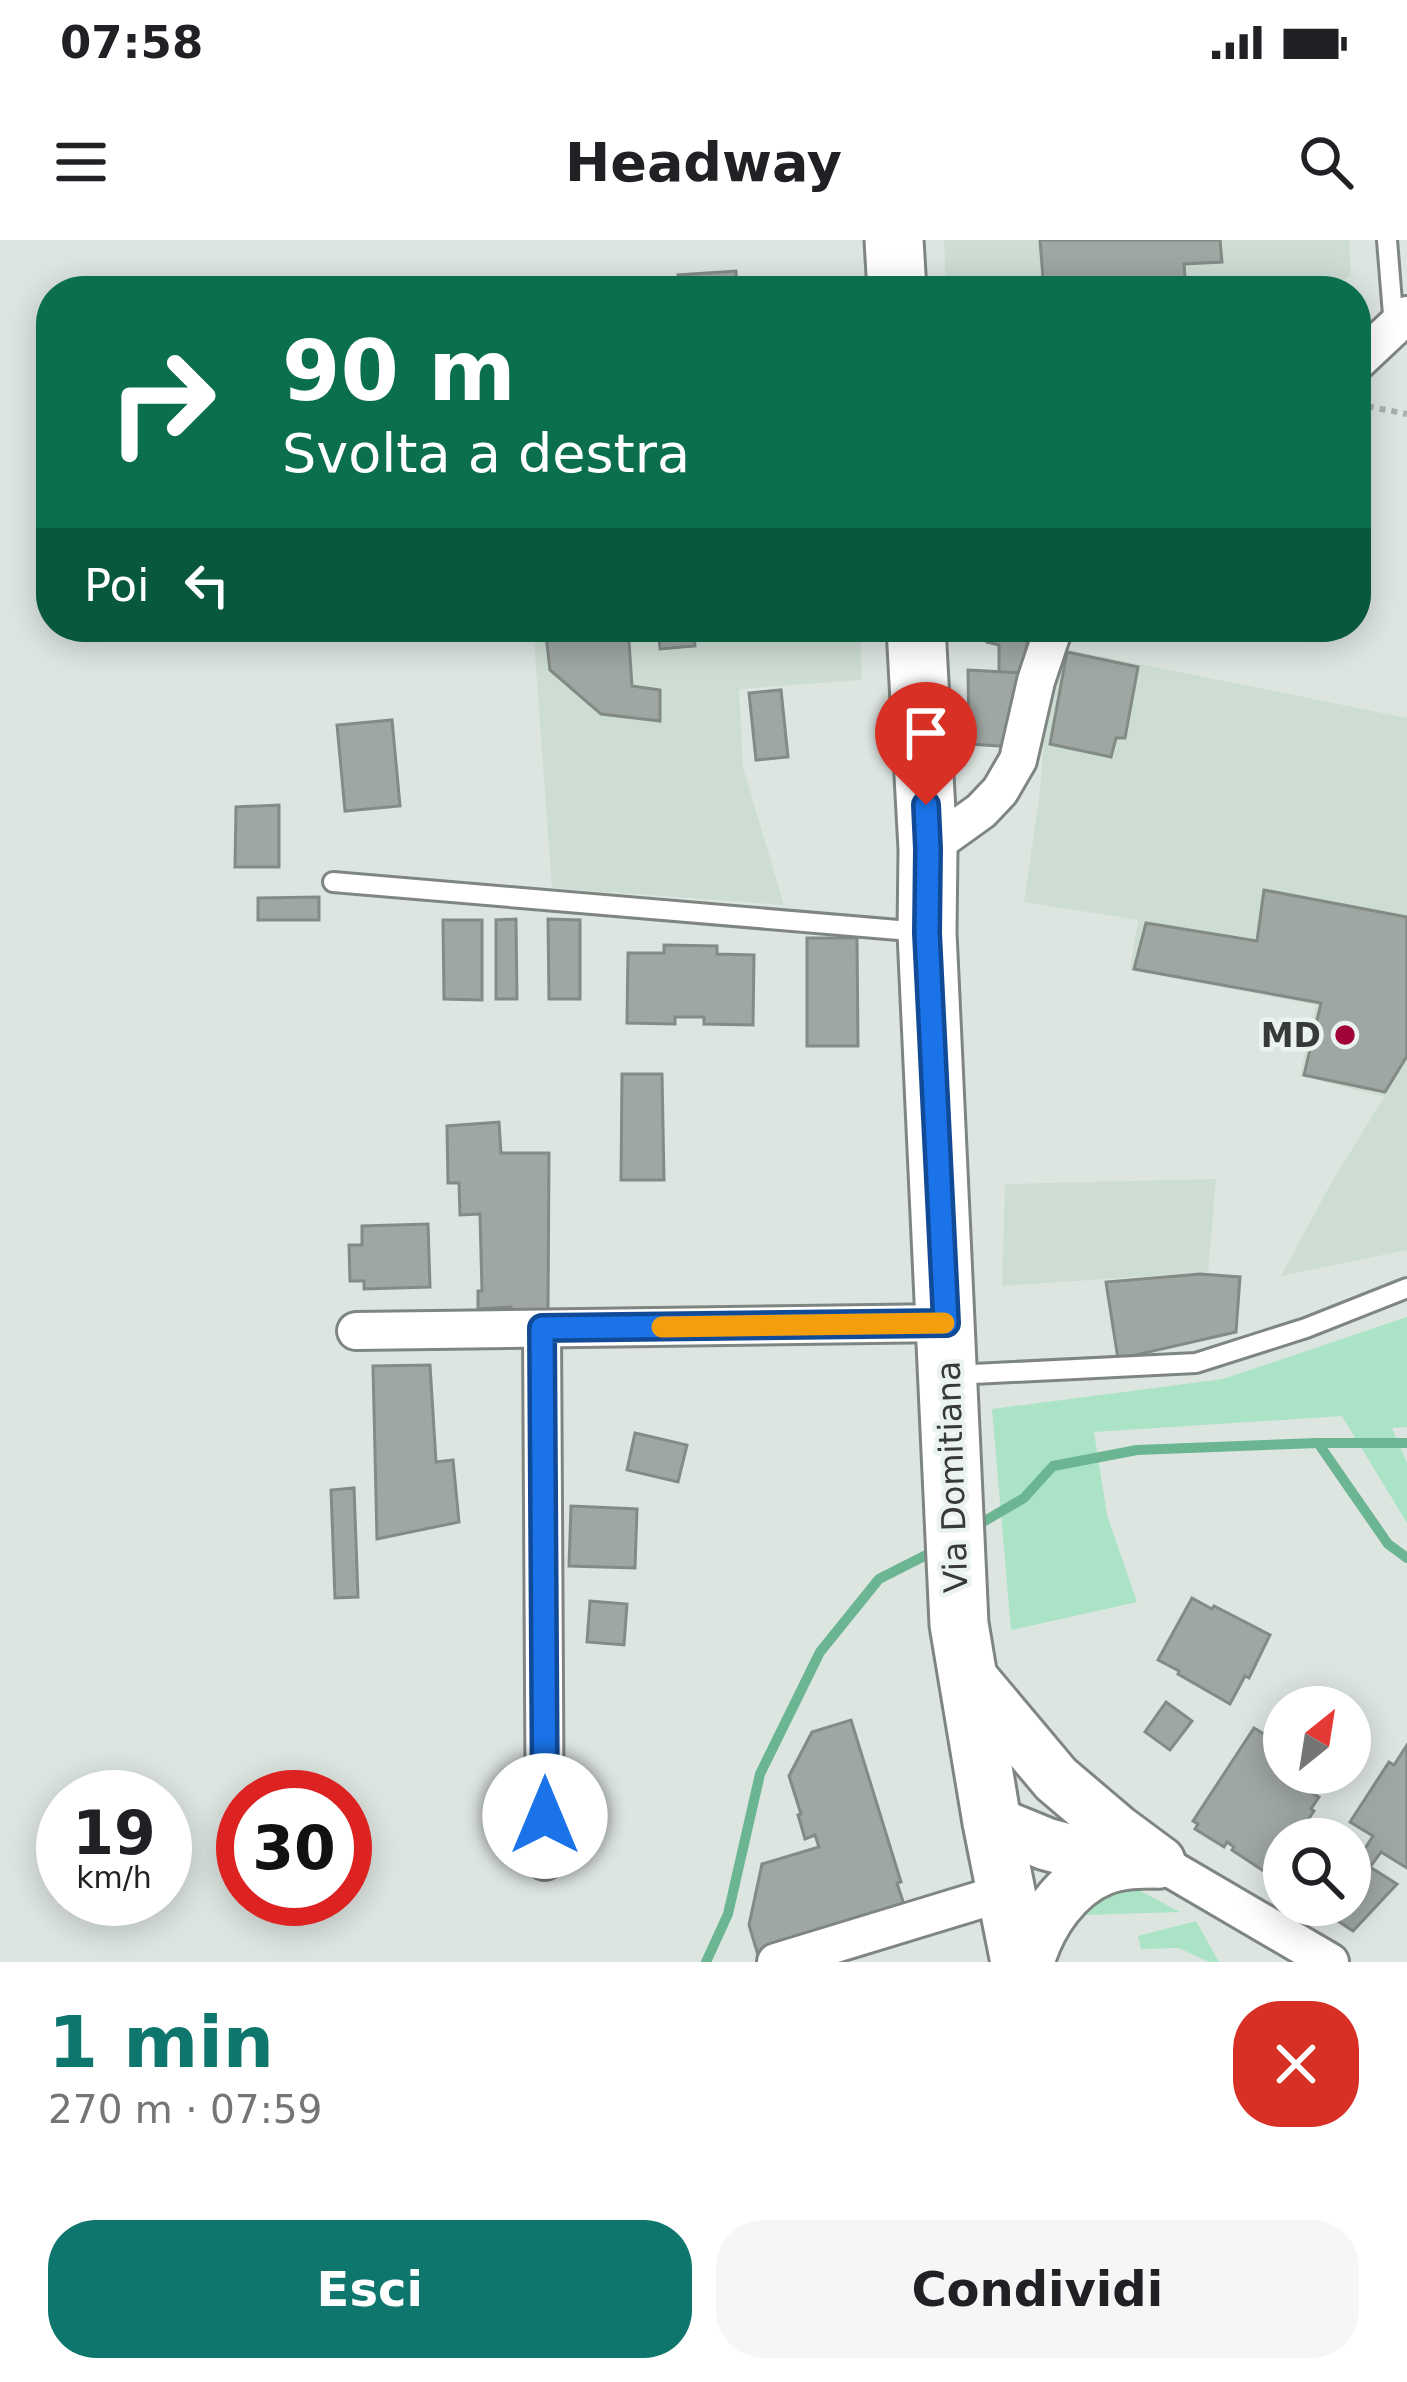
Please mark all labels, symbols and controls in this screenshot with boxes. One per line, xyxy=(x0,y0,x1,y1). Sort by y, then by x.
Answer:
text: 07:58 xyxy=(60,16,203,69)
icon: menu xyxy=(48,129,114,195)
icon: search xyxy=(1293,129,1359,195)
text: Headway xyxy=(565,131,842,194)
text: 90 m xyxy=(282,322,516,420)
icon: right xyxy=(84,324,240,480)
text: Svolta a destra xyxy=(282,422,690,485)
icon: left xyxy=(174,552,240,618)
text: Poi xyxy=(84,559,150,612)
pin xyxy=(875,682,977,805)
icon: arrive xyxy=(893,700,959,766)
place label: MD xyxy=(1261,1016,1321,1055)
marker: MD xyxy=(1332,1022,1358,1048)
street label: Via Domitiana xyxy=(928,1360,976,1594)
north arrow xyxy=(1263,1686,1371,1794)
map controls xyxy=(1263,1686,1371,1926)
position arrow xyxy=(482,1753,608,1879)
speed limit sign: 30 xyxy=(216,1770,372,1926)
text: 19 xyxy=(72,1798,156,1868)
button: search xyxy=(1263,1818,1371,1926)
text: km/h xyxy=(76,1860,152,1895)
text: 1 min xyxy=(48,2000,274,2084)
button: close xyxy=(1233,2001,1359,2127)
text: 270 m · 07:59 xyxy=(48,2087,322,2132)
button: Esci xyxy=(48,2220,692,2358)
button: Condividi xyxy=(716,2220,1359,2358)

